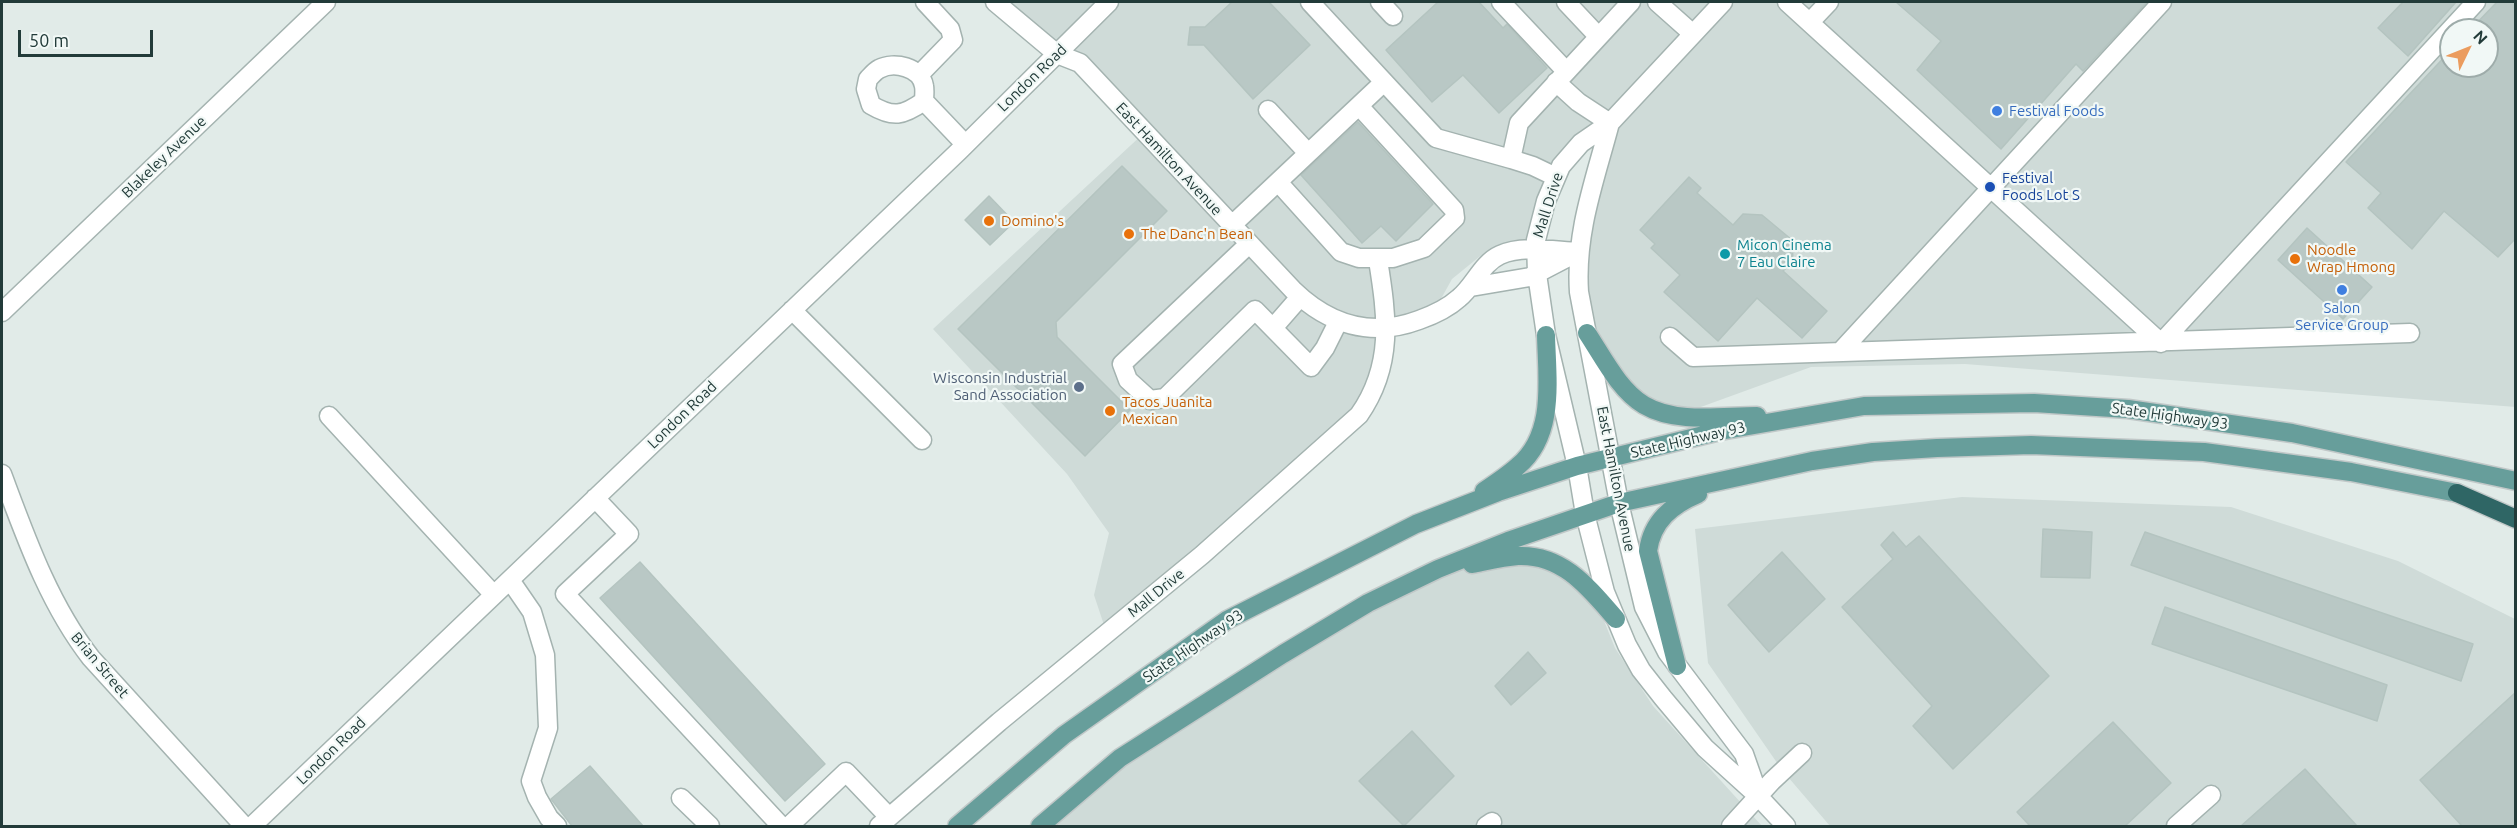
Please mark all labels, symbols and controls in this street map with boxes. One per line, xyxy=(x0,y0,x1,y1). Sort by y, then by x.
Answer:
scale bar xyxy=(21,18,156,56)
north arrow xyxy=(2439,18,2499,78)
text: N xyxy=(2470,27,2491,48)
text: 50 m xyxy=(29,30,69,50)
street label: London Road xyxy=(994,41,1070,115)
street label: East Hamilton Avenue xyxy=(1112,99,1226,219)
place label: Festival Foods xyxy=(2009,102,2104,120)
marker: Festival Foods xyxy=(1990,104,2004,118)
street label: Blakeley Avenue xyxy=(118,112,210,202)
place label: Festival Foods Lot S xyxy=(2002,169,2080,204)
street label: Mall Drive xyxy=(1529,170,1567,240)
marker: Festival Foods Lot S xyxy=(1983,180,1997,194)
place label: Domino's xyxy=(1001,212,1064,230)
marker: Domino's xyxy=(982,214,996,228)
place label: The Danc'n Bean xyxy=(1141,225,1253,243)
marker: The Danc'n Bean xyxy=(1122,227,1136,241)
place label: Micon Cinema 7 Eau Claire xyxy=(1737,236,1832,271)
place label: Noodle Wrap Hmong xyxy=(2307,241,2396,276)
marker: Micon Cinema 7 Eau Claire xyxy=(1718,247,1732,261)
marker: Noodle Wrap Hmong xyxy=(2288,252,2302,266)
marker: Salon Service Group xyxy=(2335,283,2349,297)
place label: Salon Service Group xyxy=(2295,299,2389,334)
place label: Wisconsin Industrial Sand Association xyxy=(933,369,1067,404)
street label: London Road xyxy=(644,378,720,452)
marker: Wisconsin Industrial Sand Association xyxy=(1072,380,1086,394)
place label: Tacos Juanita Mexican xyxy=(1122,393,1213,428)
street label: State Highway 93 xyxy=(2111,399,2229,433)
marker: Tacos Juanita Mexican xyxy=(1103,404,1117,418)
street label: East Hamilton Avenue xyxy=(1593,405,1639,553)
street label: State Highway 93 xyxy=(1629,418,1747,462)
street label: Mall Drive xyxy=(1124,565,1188,621)
street label: State Highway 93 xyxy=(1139,606,1247,686)
street label: Brian Street xyxy=(67,628,133,702)
street label: London Road xyxy=(293,714,369,788)

